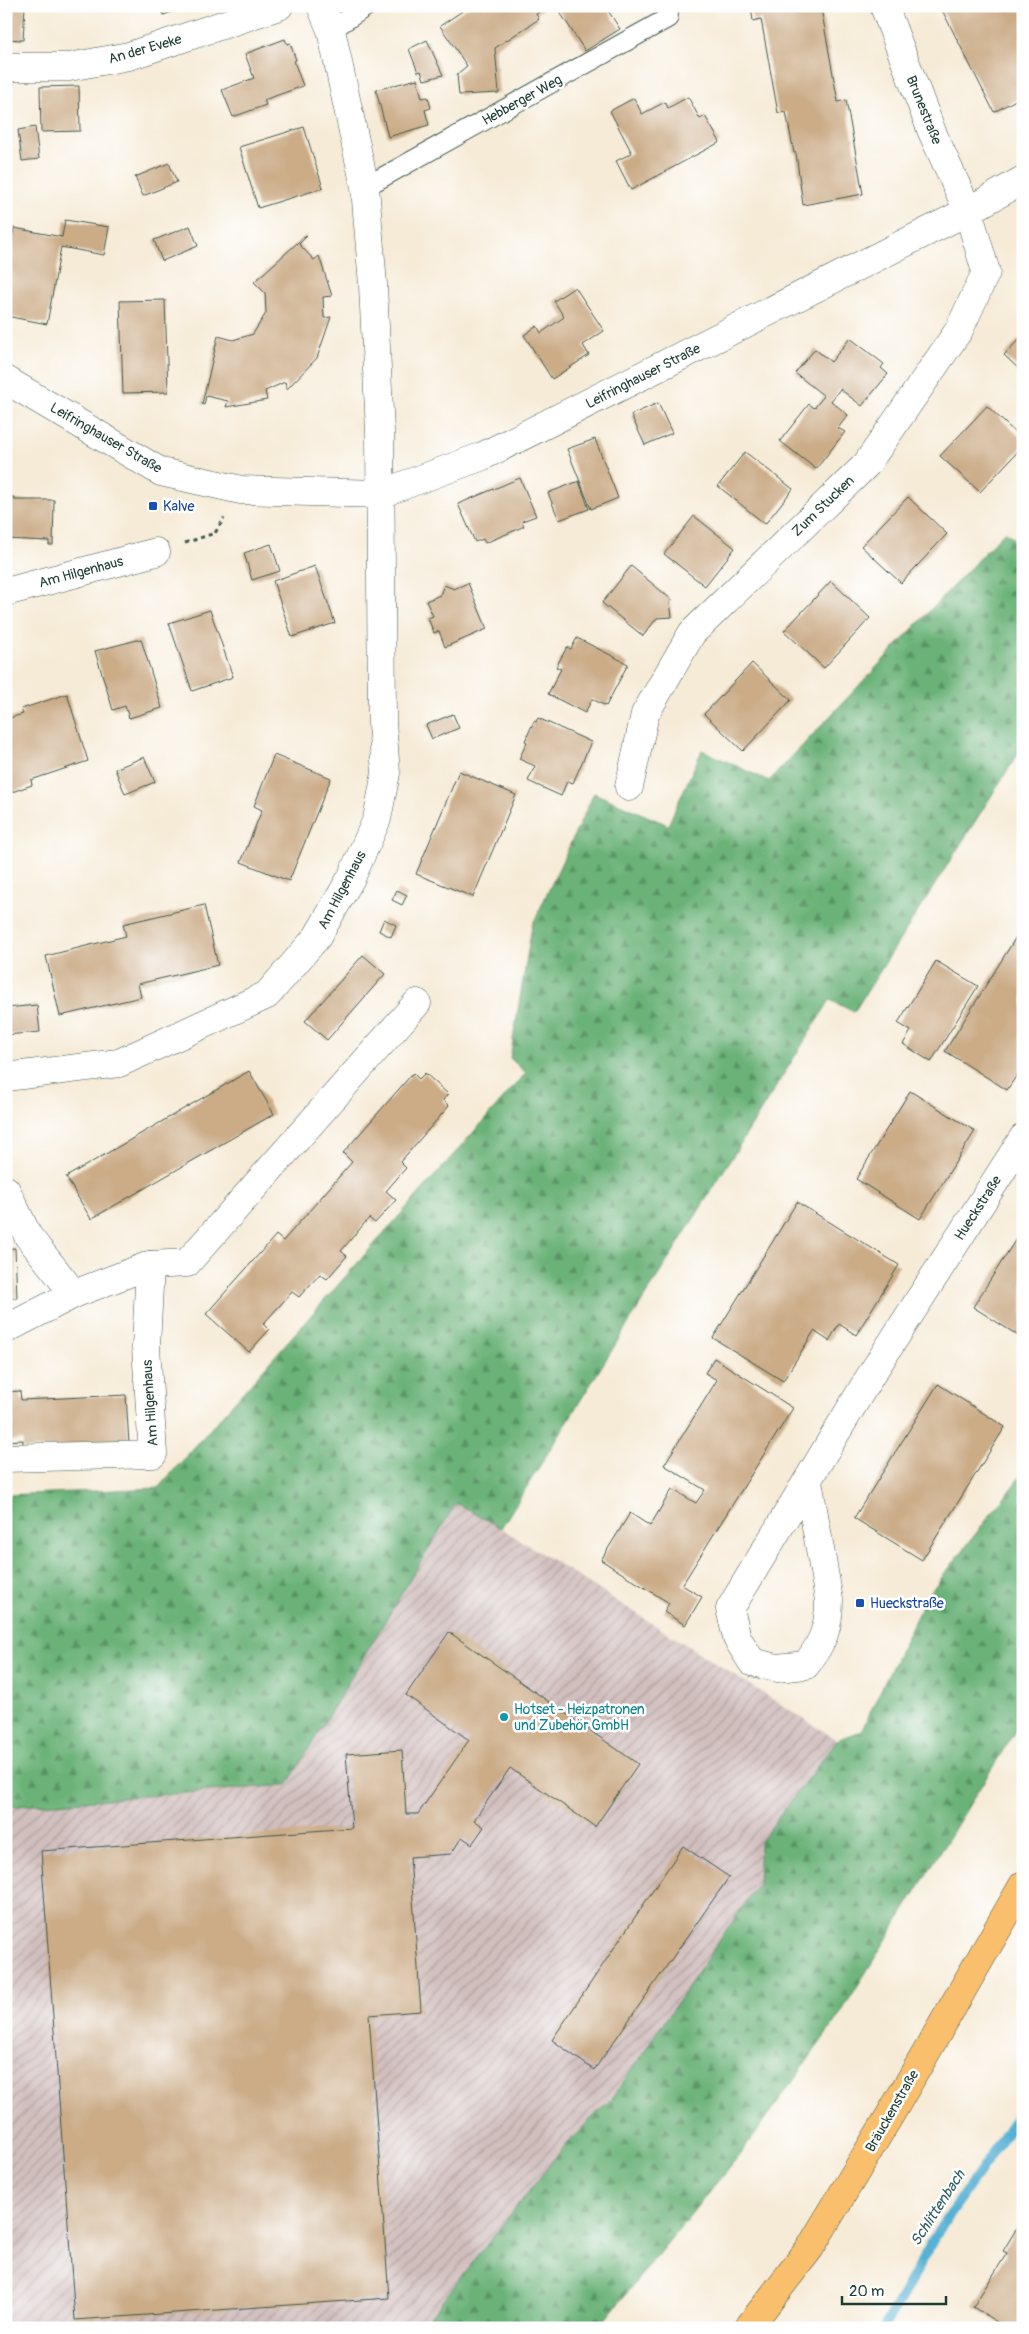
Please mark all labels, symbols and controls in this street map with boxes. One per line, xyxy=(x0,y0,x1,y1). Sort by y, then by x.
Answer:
street label: An der Eveke xyxy=(107,30,184,68)
street label: Hebberger Weg xyxy=(479,71,565,129)
street label: Brunestraße xyxy=(902,73,946,147)
street label: Leifringhauser Straße xyxy=(583,340,703,412)
street label: Leifringhauser Straße xyxy=(47,399,165,477)
street label: Zum Stucken xyxy=(788,472,858,540)
place label: Kalve xyxy=(163,498,195,515)
marker: Kalve xyxy=(147,500,159,512)
street label: Am Hilgenhaus xyxy=(37,552,126,591)
street label: Am Hilgenhaus xyxy=(314,847,370,932)
street label: Hueckstraße xyxy=(951,1172,1005,1244)
street label: Am Hilgenhaus xyxy=(138,1358,162,1447)
place label: Hueckstraße xyxy=(870,1595,944,1612)
marker: Hueckstraße xyxy=(854,1597,866,1609)
place label: Hotset - Heizpatronen und Zubehör GmbH xyxy=(514,1701,645,1734)
marker: Hotset - Heizpatronen und Zubehör GmbH xyxy=(498,1711,510,1723)
street label: Bräuckenstraße xyxy=(862,2067,922,2155)
water label: Schlittenbach xyxy=(907,2166,970,2249)
scale bar xyxy=(842,2274,945,2306)
text: 20 m xyxy=(849,2282,884,2301)

